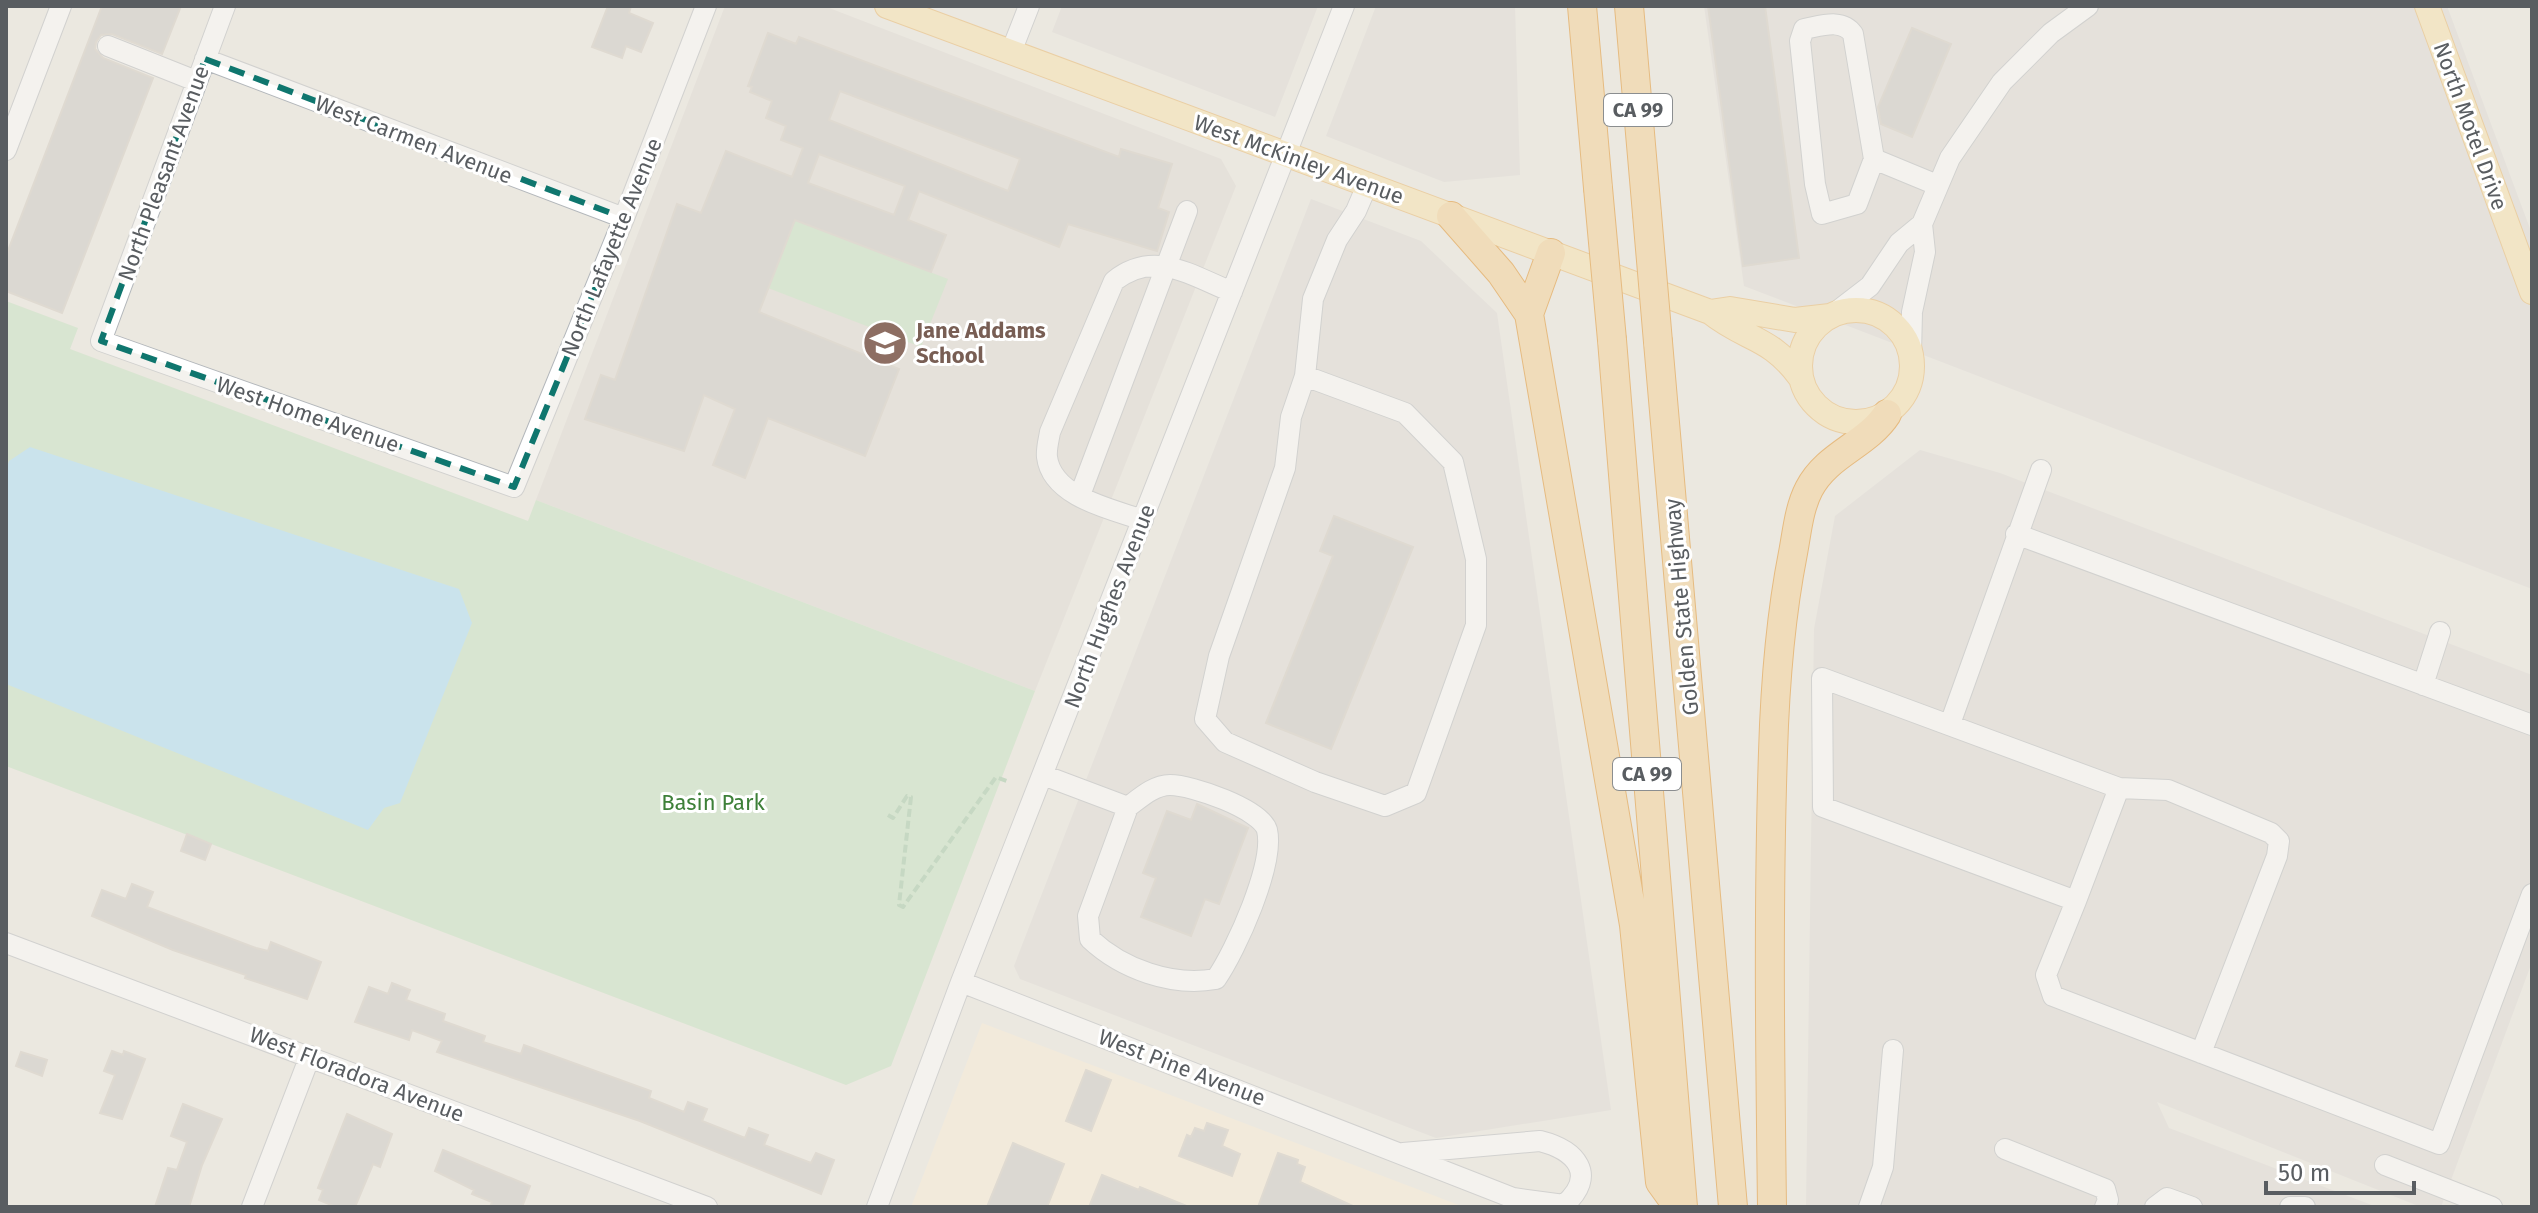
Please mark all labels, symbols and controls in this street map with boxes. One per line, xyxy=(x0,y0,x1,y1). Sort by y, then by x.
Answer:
street label: North Motel Drive xyxy=(2428,39,2513,214)
street label: North Pleasant Avenue xyxy=(112,62,215,285)
street label: West Carmen Avenue xyxy=(311,89,516,190)
road number: CA 99 xyxy=(1604,94,1672,126)
street label: West McKinley Avenue xyxy=(1190,109,1408,210)
street label: North Lafayette Avenue xyxy=(555,134,668,360)
place label: Jane Addams School xyxy=(915,317,1046,369)
school or university icon: Jane Addams School xyxy=(861,319,909,367)
street label: West Home Avenue xyxy=(213,371,403,458)
street label: Golden State Highway xyxy=(1659,497,1704,717)
street label: North Hughes Avenue xyxy=(1058,500,1161,712)
road number: CA 99 xyxy=(1613,758,1681,790)
park label: Basin Park xyxy=(661,789,766,816)
street label: West Floradora Avenue xyxy=(246,1021,468,1128)
street label: West Pine Avenue xyxy=(1094,1023,1269,1112)
scale bar xyxy=(2266,1145,2414,1195)
text: 50 m xyxy=(2278,1159,2330,1187)

